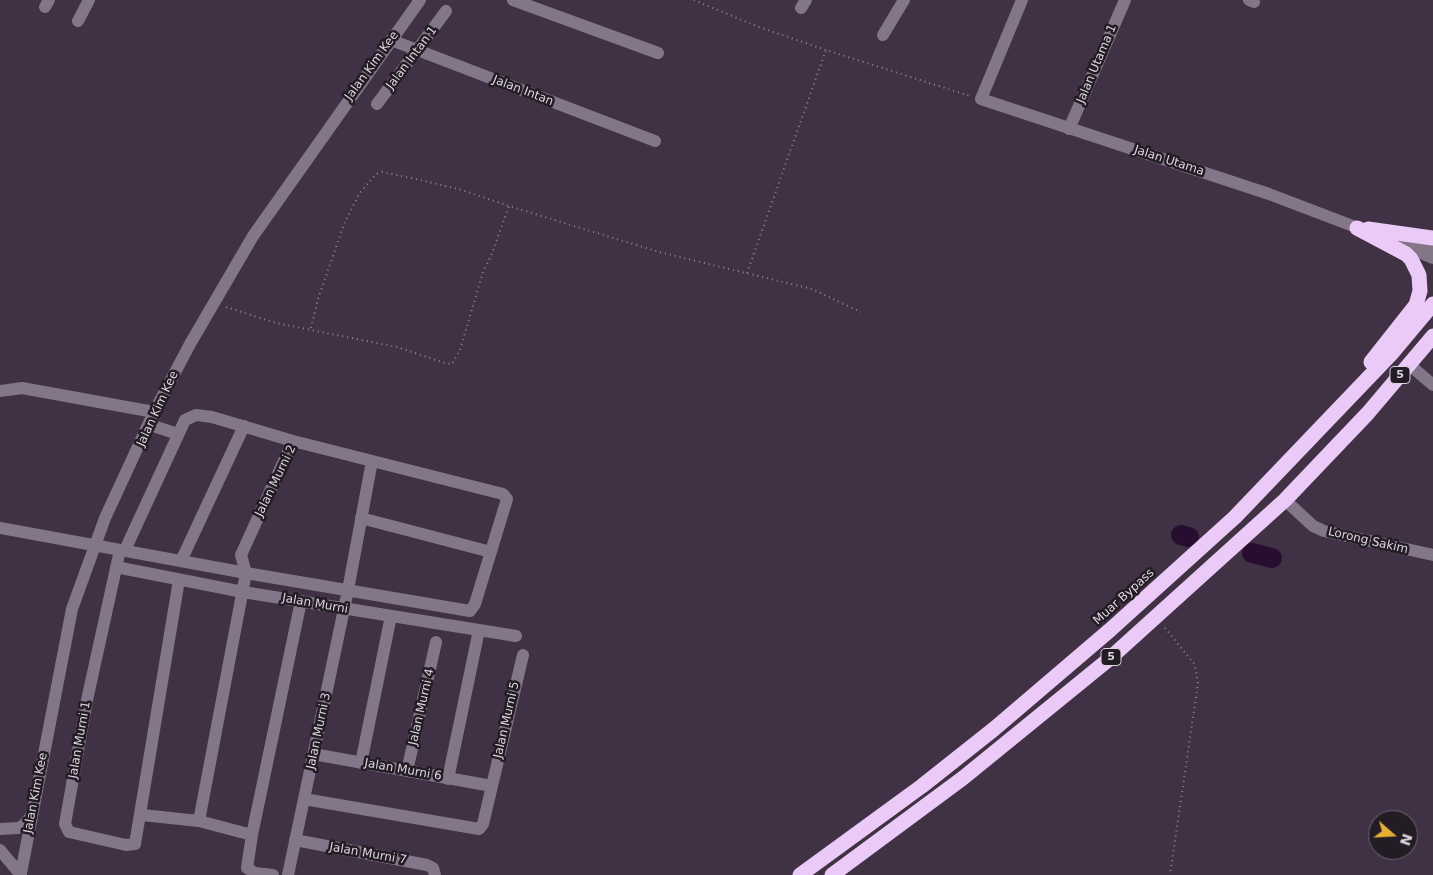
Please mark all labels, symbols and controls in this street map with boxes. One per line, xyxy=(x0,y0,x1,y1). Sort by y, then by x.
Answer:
street label: Jalan Utama 1 xyxy=(1074,22,1120,106)
street label: Jalan Intan 1 xyxy=(384,24,440,92)
street label: Jalan Kim Kee xyxy=(342,29,402,103)
street label: Jalan Intan xyxy=(491,73,555,109)
street label: Jalan Utama xyxy=(1132,143,1206,179)
road number: 5 xyxy=(1390,366,1410,384)
street label: Jalan Kim Kee xyxy=(134,369,182,449)
street label: Jalan Murni 2 xyxy=(252,443,300,519)
street label: Lorong Sakim xyxy=(1327,525,1409,557)
street label: Muar Bypass xyxy=(1091,566,1157,628)
street label: Jalan Murni xyxy=(281,591,349,617)
road number: 5 xyxy=(1101,649,1121,666)
street label: Jalan Murni 4 xyxy=(406,667,438,747)
street label: Jalan Murni 5 xyxy=(491,680,523,760)
street label: Jalan Murni 3 xyxy=(304,691,334,771)
street label: Jalan Murni 1 xyxy=(66,700,94,780)
street label: Jalan Kim Kee xyxy=(21,752,51,834)
street label: Jalan Murni 6 xyxy=(363,756,443,784)
north arrow xyxy=(1368,810,1418,860)
text: N xyxy=(1397,831,1416,848)
street label: Jalan Murni 7 xyxy=(328,840,408,868)

